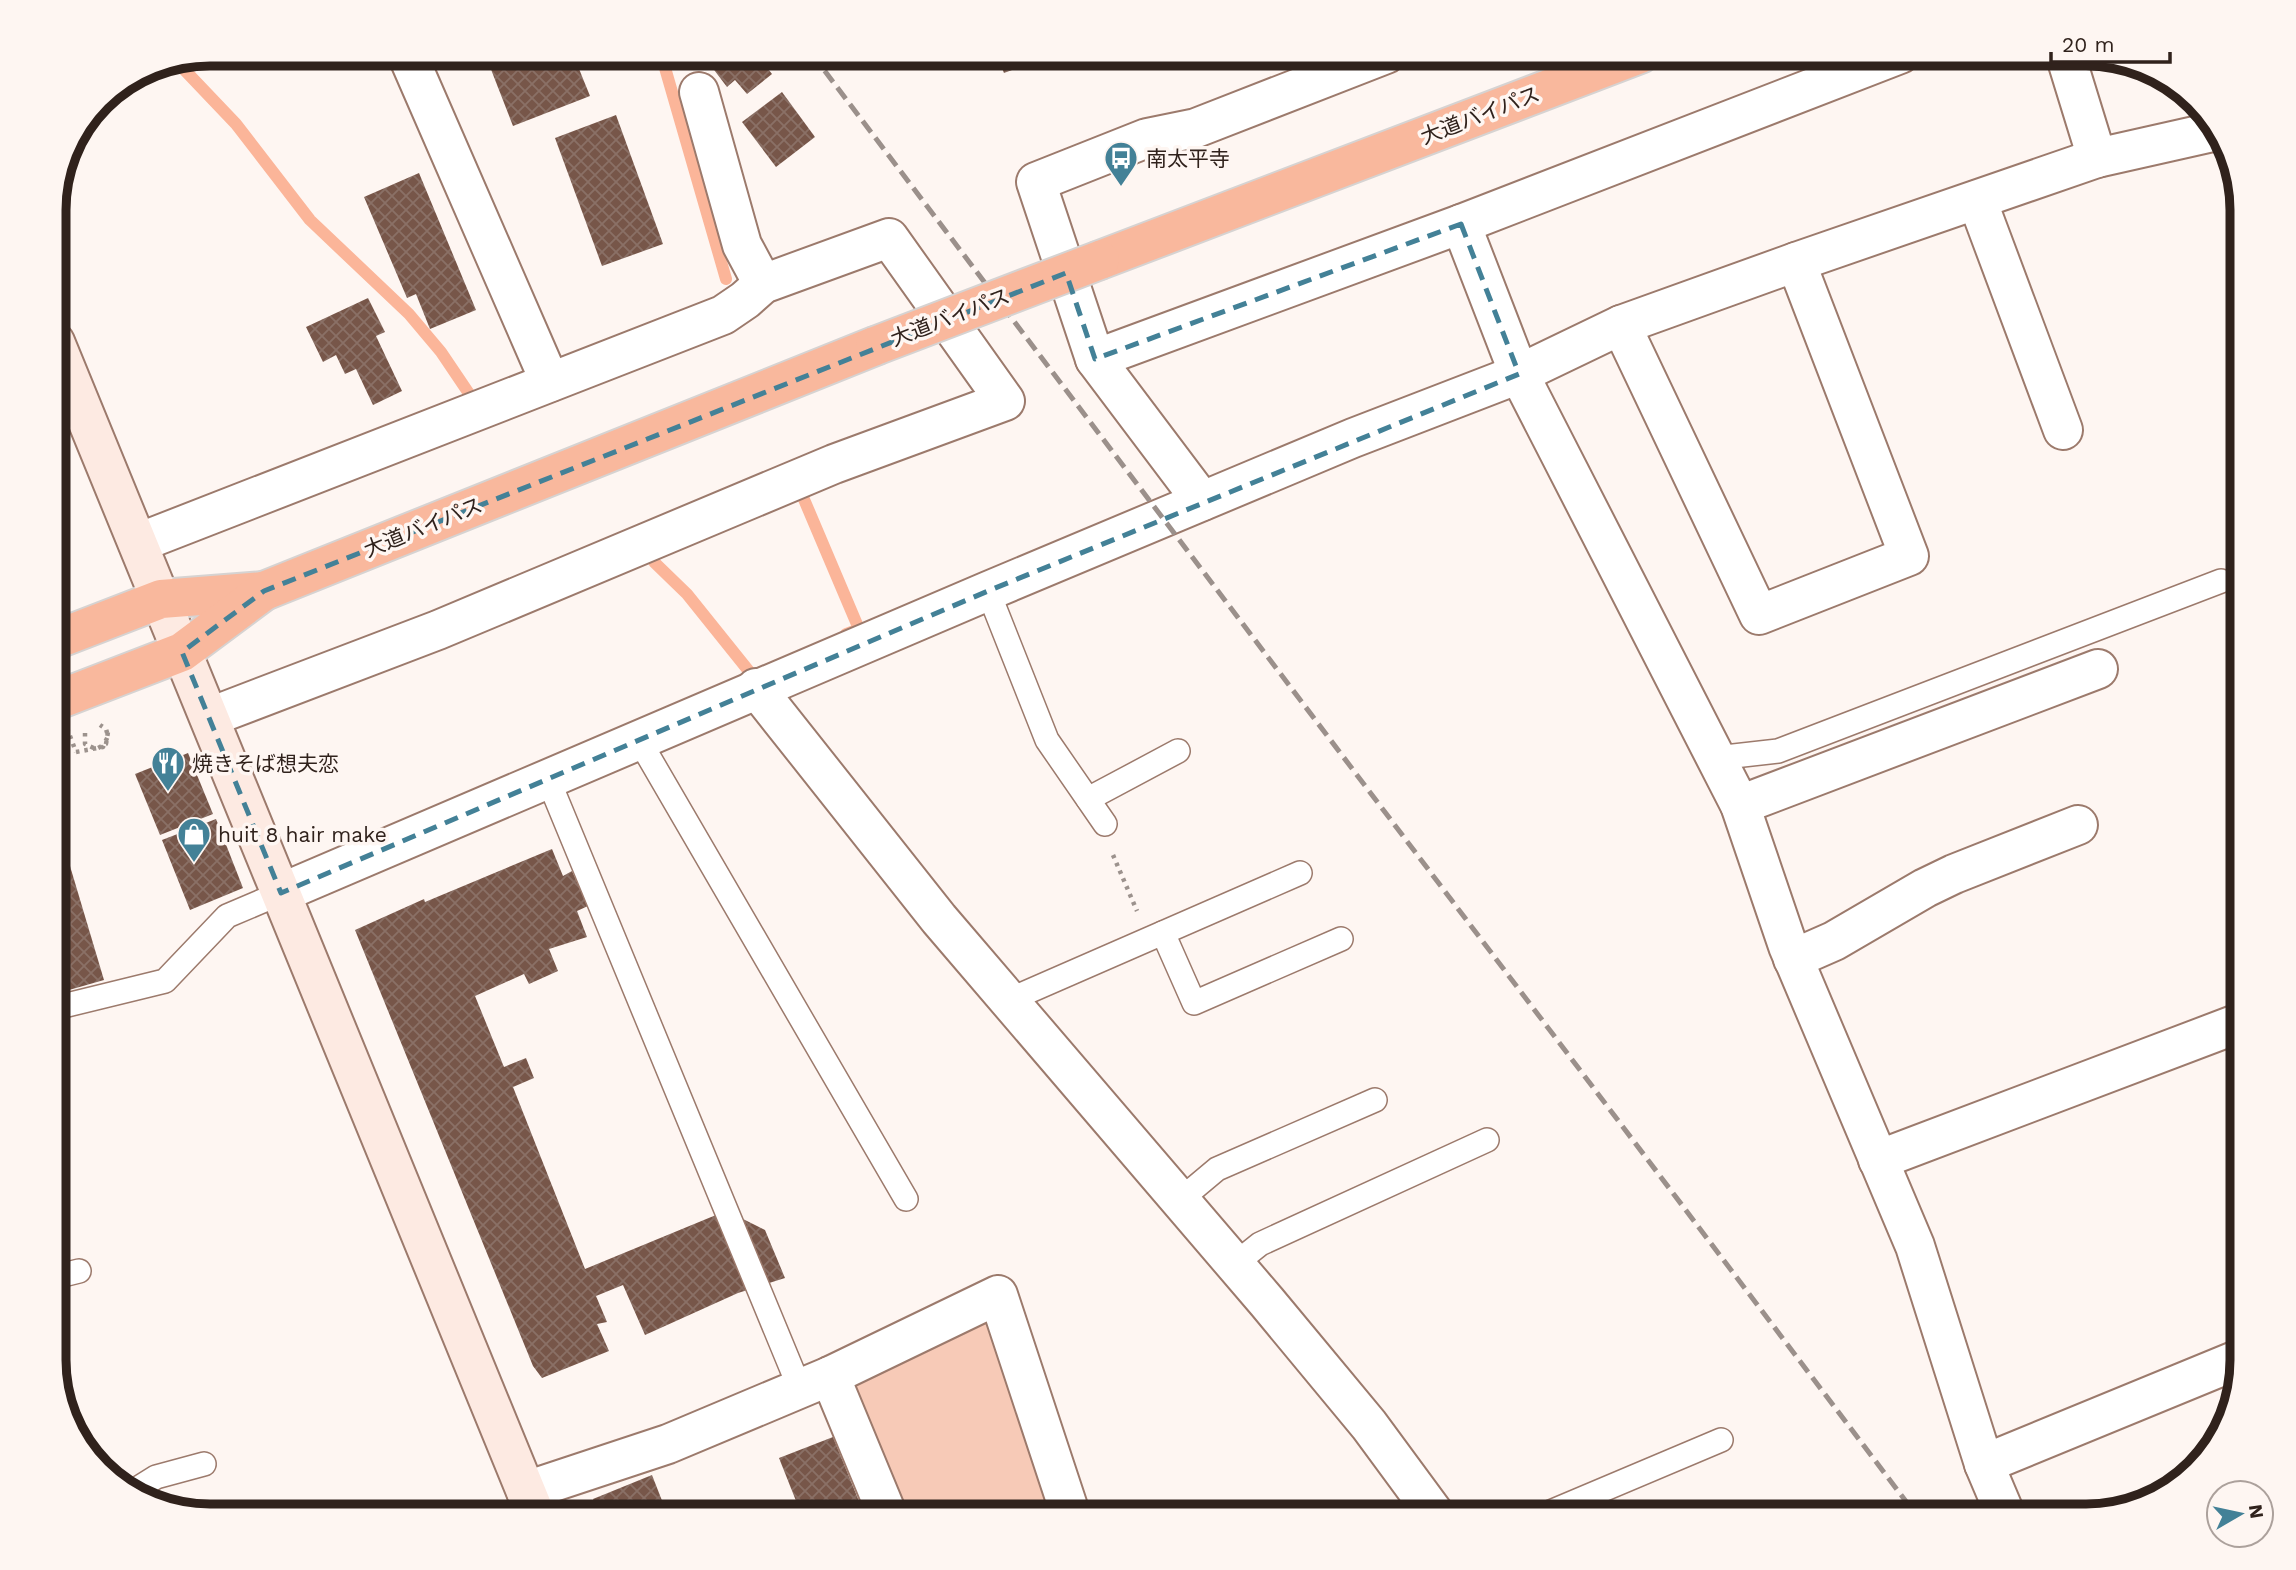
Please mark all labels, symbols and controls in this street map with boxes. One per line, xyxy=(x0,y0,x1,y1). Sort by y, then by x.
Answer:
scale bar xyxy=(2051,21,2170,65)
text: 20 m xyxy=(2062,32,2114,57)
street label: 大道バイパス xyxy=(1417,81,1543,149)
bus stop icon: 南太平寺 xyxy=(1102,139,1140,188)
place label: 南太平寺 xyxy=(1146,146,1230,171)
street label: 大道バイパス xyxy=(887,283,1013,351)
street label: 大道バイパス xyxy=(360,492,486,562)
restaurant icon: 焼きそば想夫恋 xyxy=(149,744,187,793)
place label: 焼きそば想夫恋 xyxy=(192,751,339,776)
shop icon: huit 8 hair make xyxy=(175,815,213,864)
place label: huit 8 hair make xyxy=(218,822,387,847)
north arrow xyxy=(2205,1479,2275,1549)
text: N xyxy=(2244,1503,2269,1520)

